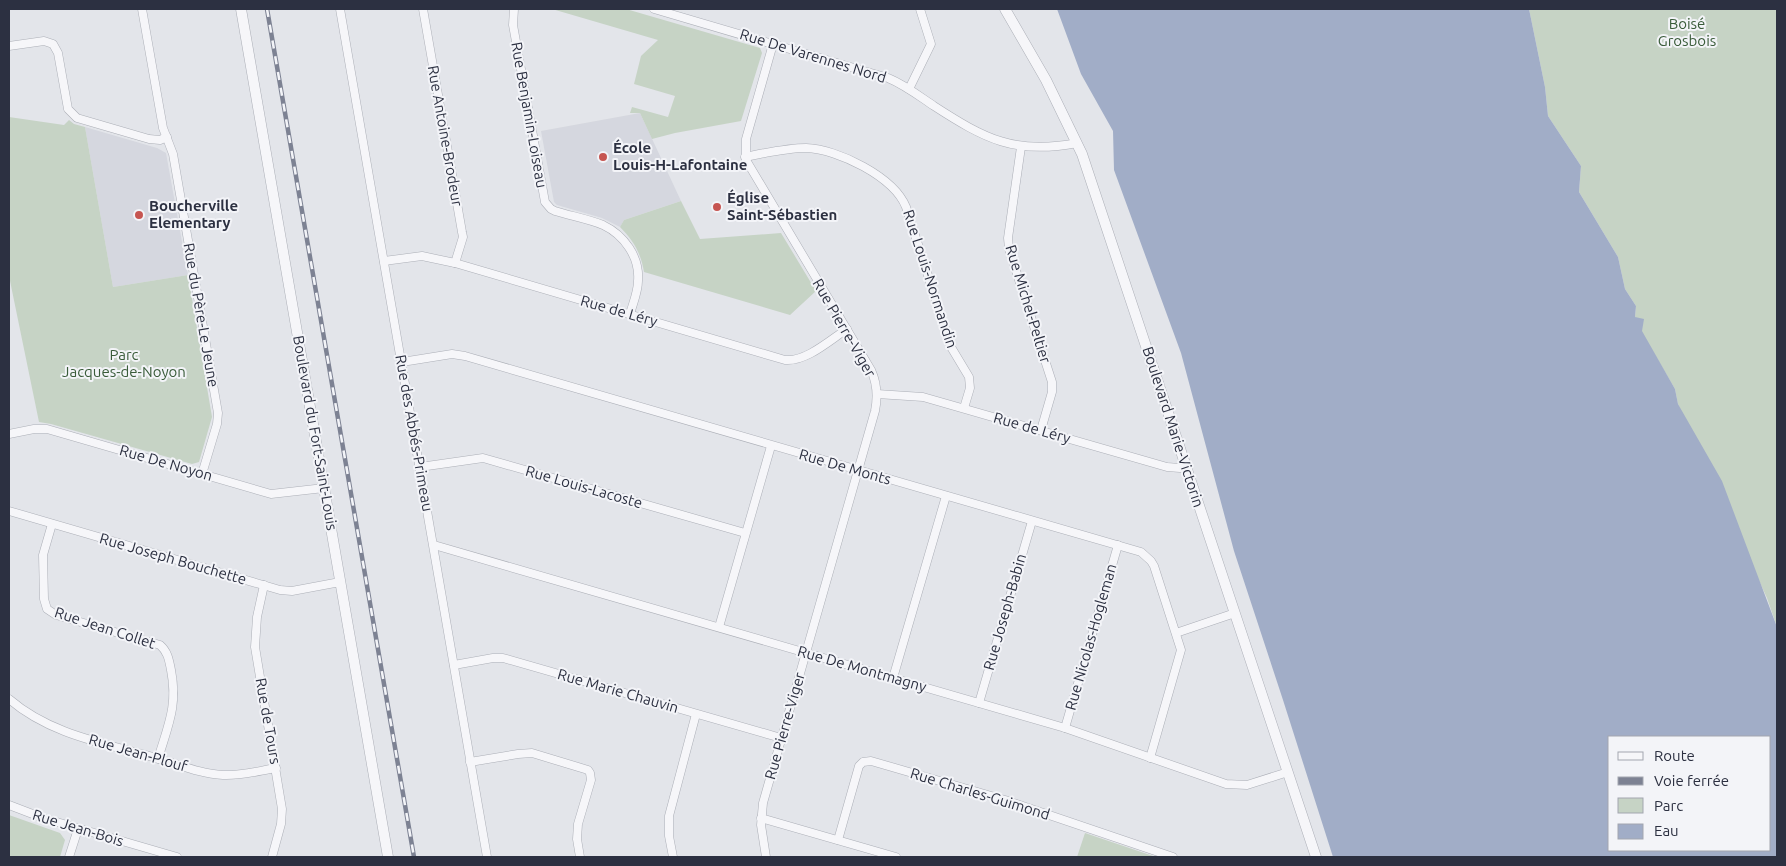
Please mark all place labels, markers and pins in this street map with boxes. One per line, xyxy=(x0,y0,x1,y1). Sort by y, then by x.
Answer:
place label: École Louis-H-Lafontaine xyxy=(613,139,747,173)
marker: École Louis-H-Lafontaine xyxy=(597,151,609,163)
place label: Église Saint-Sébastien xyxy=(727,189,837,223)
place label: Boucherville Elementary xyxy=(149,197,238,231)
marker: Église Saint-Sébastien xyxy=(711,201,723,213)
marker: Boucherville Elementary xyxy=(133,209,145,221)

